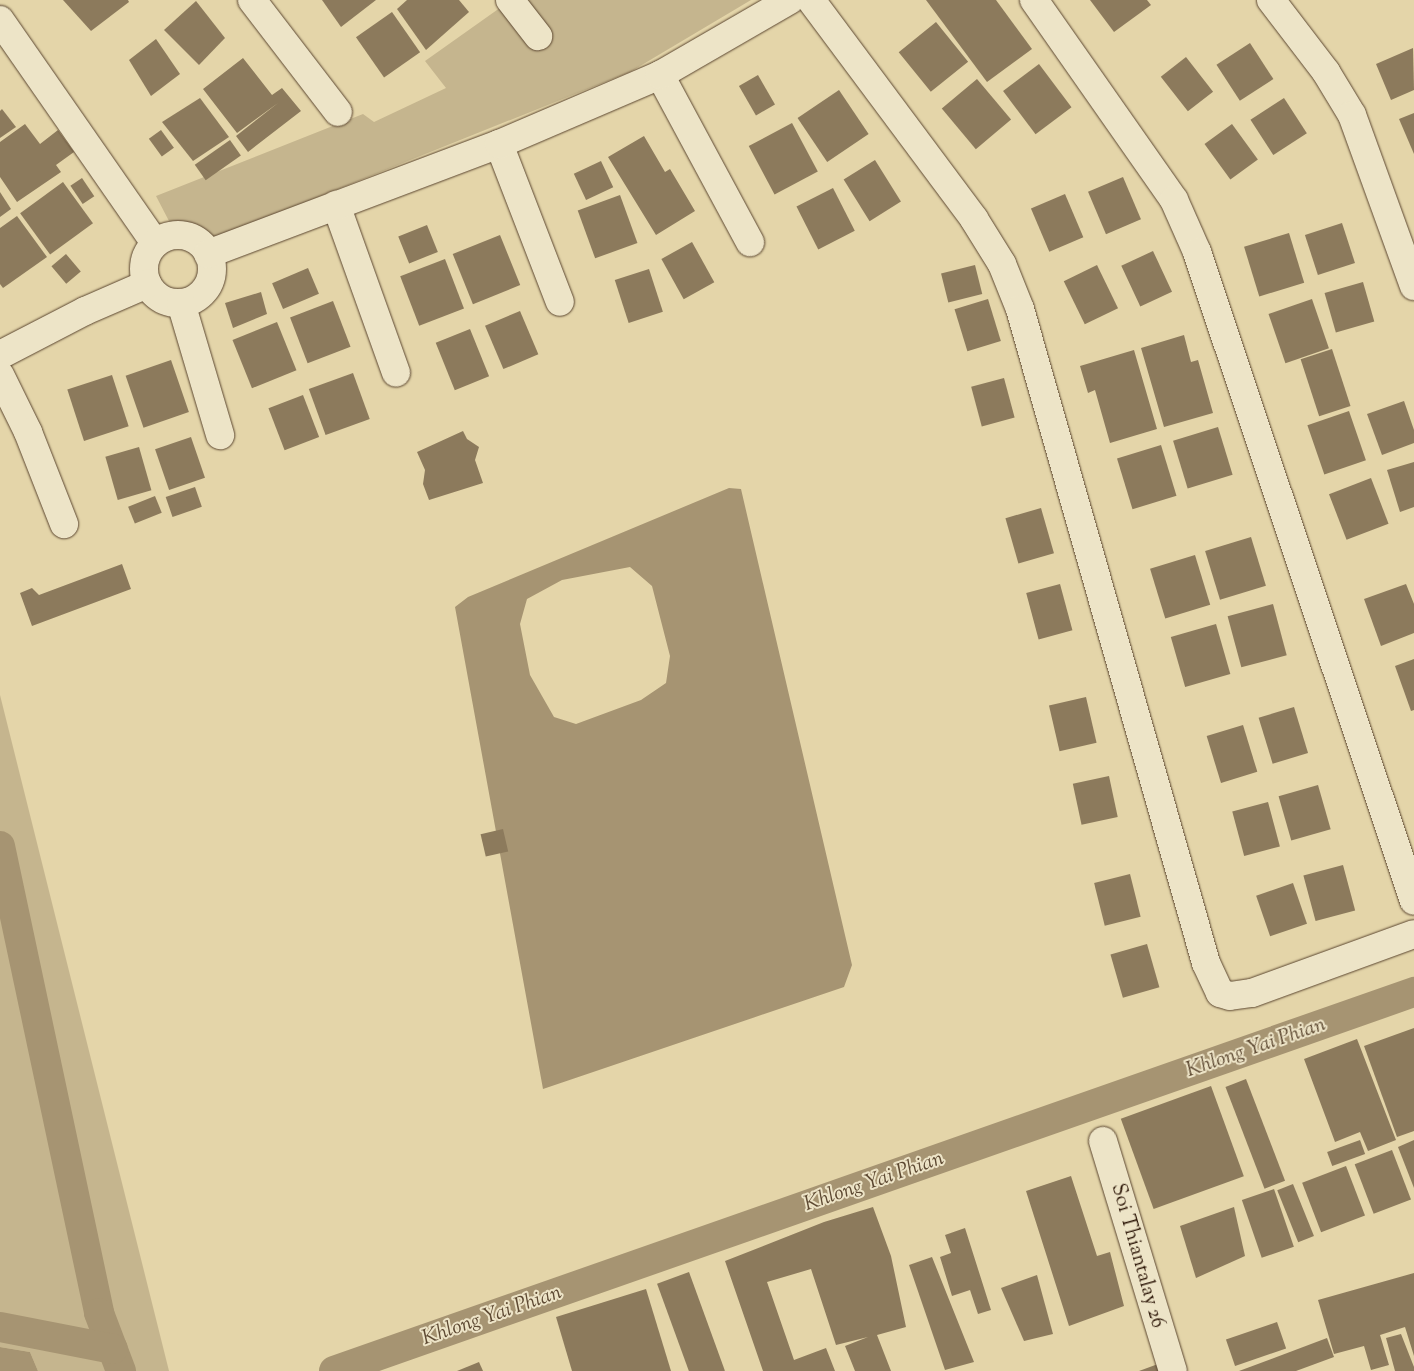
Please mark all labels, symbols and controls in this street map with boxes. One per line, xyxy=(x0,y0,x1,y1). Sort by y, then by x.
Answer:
water label: Khlong Yai Phian xyxy=(1183,1012,1329,1084)
water label: Khlong Yai Phian xyxy=(801,1146,947,1218)
street label: Soi Thiantalay 26 xyxy=(1105,1181,1169,1331)
water label: Khlong Yai Phian xyxy=(419,1280,565,1352)

